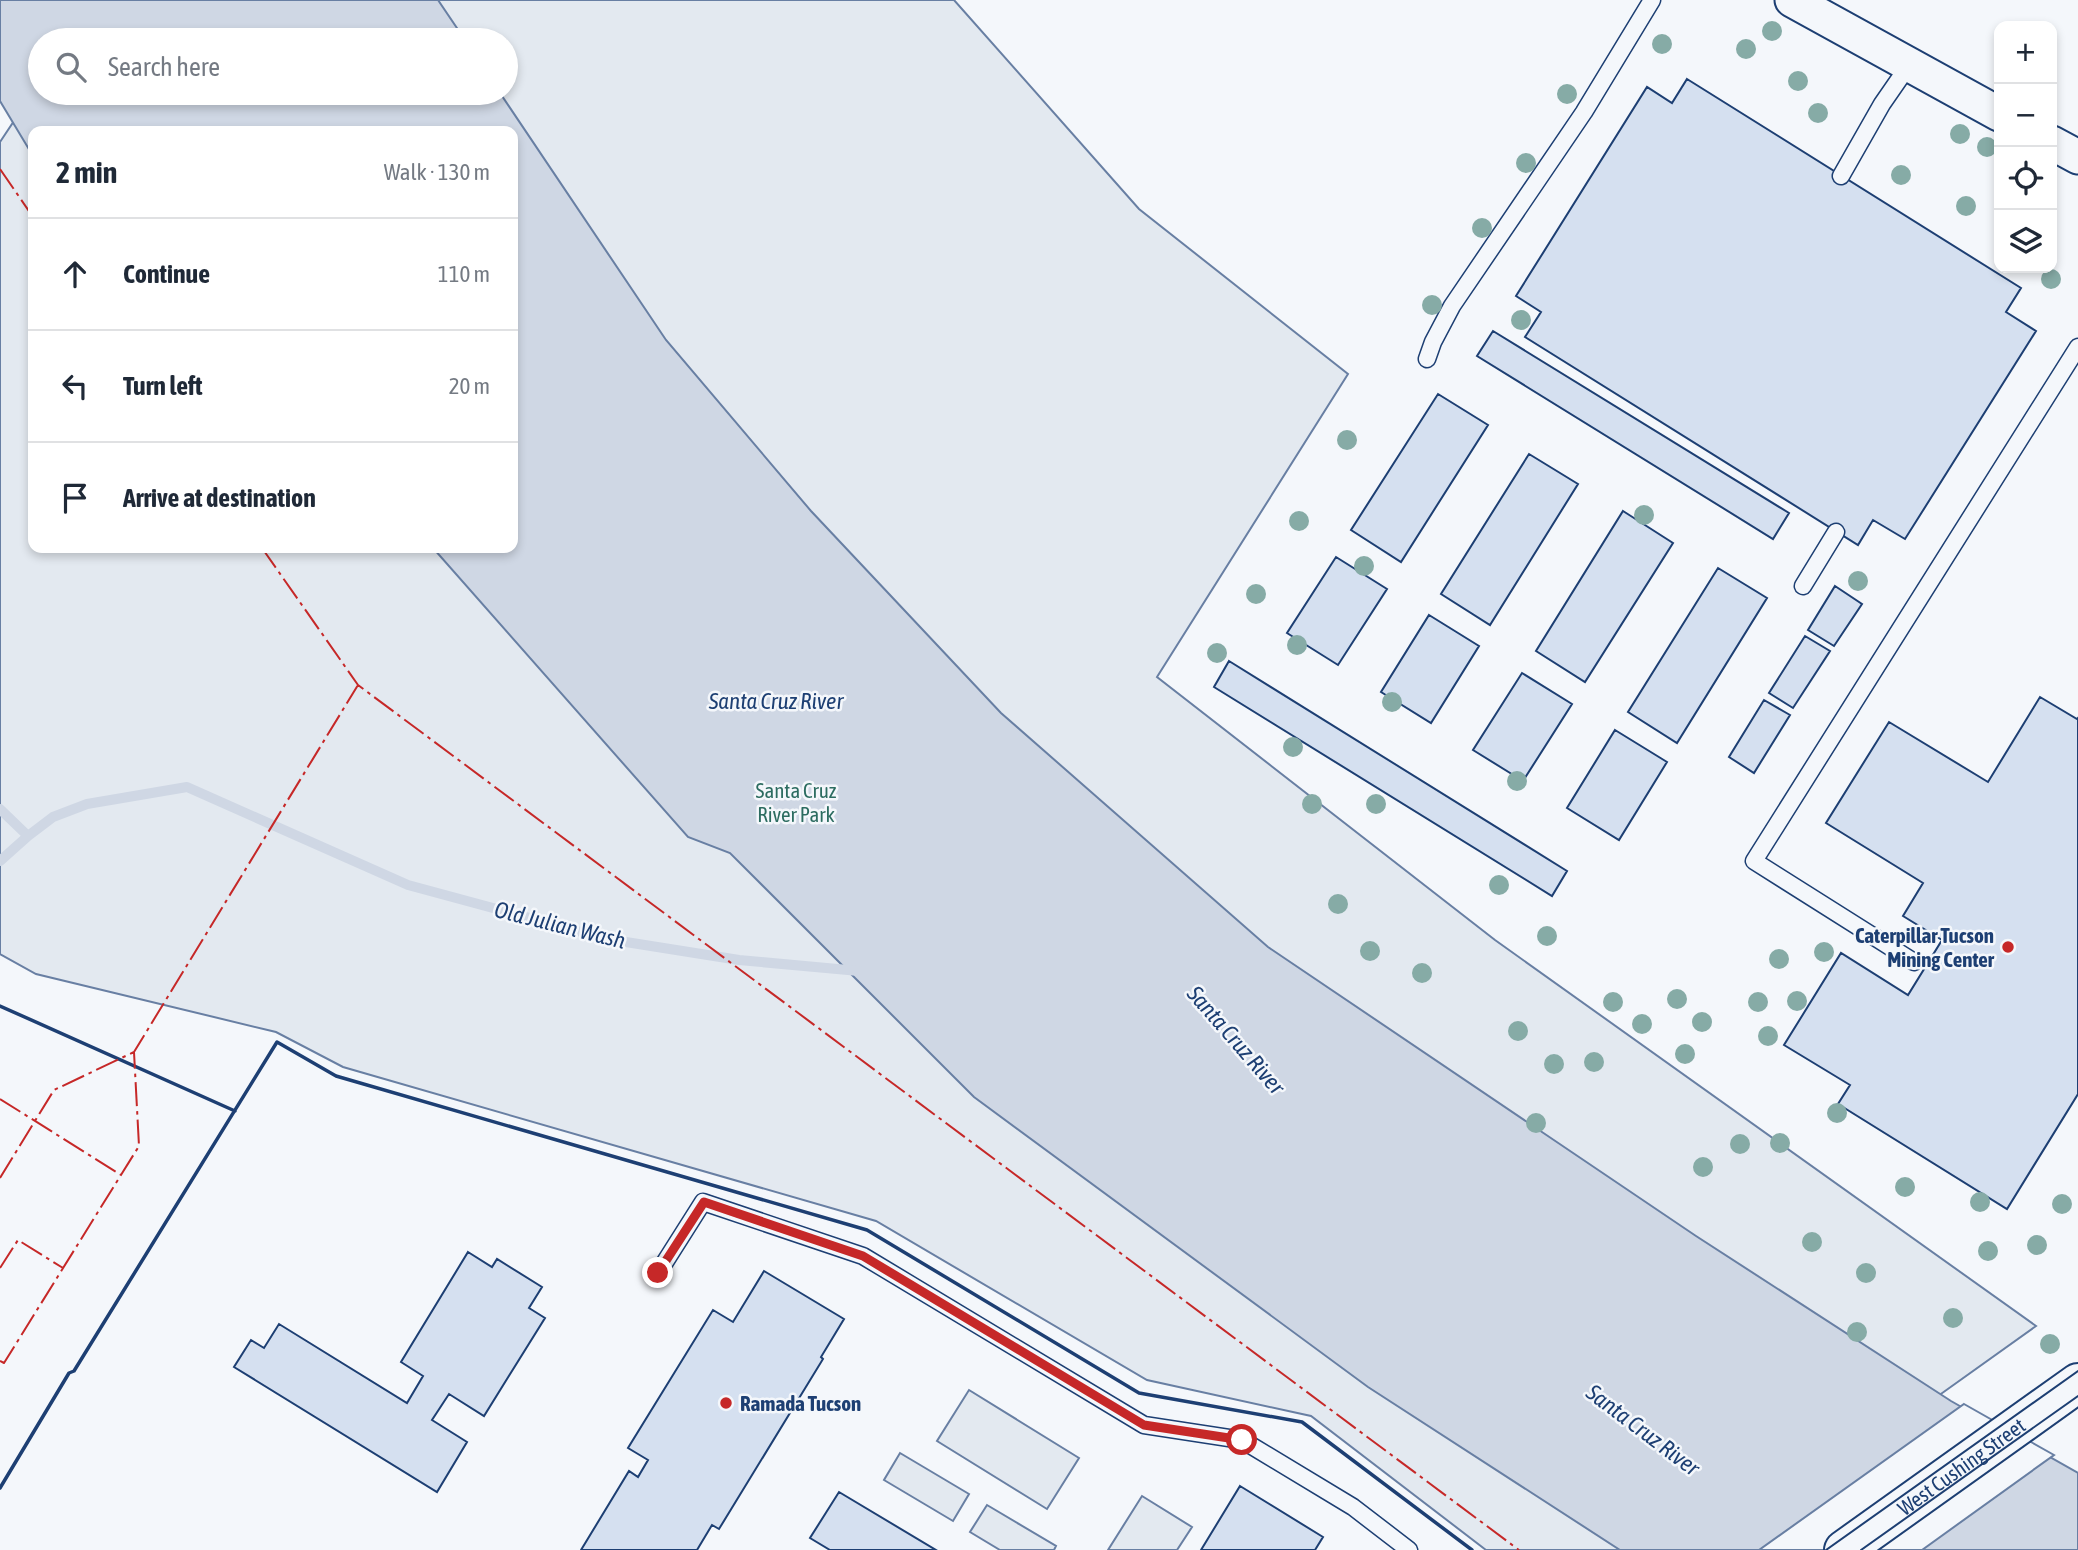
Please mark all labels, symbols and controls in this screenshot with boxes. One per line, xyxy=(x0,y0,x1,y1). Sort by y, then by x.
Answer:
map controls xyxy=(1994,21,2057,273)
button: + xyxy=(1994,21,2057,84)
search box xyxy=(28,28,518,105)
icon: search xyxy=(52,48,90,86)
text: Search here xyxy=(108,52,220,82)
button: − xyxy=(1994,84,2057,147)
button: locate xyxy=(1994,147,2057,210)
text: 2 min xyxy=(56,155,117,189)
text: Walk · 130 m xyxy=(384,159,490,185)
button: layers xyxy=(1994,210,2057,273)
icon: ahead xyxy=(56,255,94,293)
text: Continue xyxy=(123,259,210,289)
text: 110 m xyxy=(438,261,490,287)
icon: left xyxy=(56,367,94,405)
text: Turn left xyxy=(123,371,203,401)
text: 20 m xyxy=(449,373,490,399)
icon: arrive xyxy=(56,479,94,517)
text: Arrive at destination xyxy=(123,483,316,513)
water label: Santa Cruz River xyxy=(708,688,845,714)
park label: Santa Cruz River Park xyxy=(756,778,837,826)
water label: Old Julian Wash xyxy=(492,896,628,954)
place label: Caterpillar Tucson Mining Center xyxy=(1855,923,1995,971)
marker: Caterpillar Tucson Mining Center xyxy=(2000,939,2016,955)
water label: Santa Cruz River xyxy=(1181,980,1291,1100)
route end xyxy=(642,1257,673,1288)
water label: Santa Cruz River xyxy=(1581,1378,1706,1482)
place label: Ramada Tucson xyxy=(740,1391,861,1415)
marker: Ramada Tucson xyxy=(718,1395,734,1411)
street label: West Cushing Street xyxy=(1893,1413,2030,1520)
route start xyxy=(1226,1424,1257,1455)

